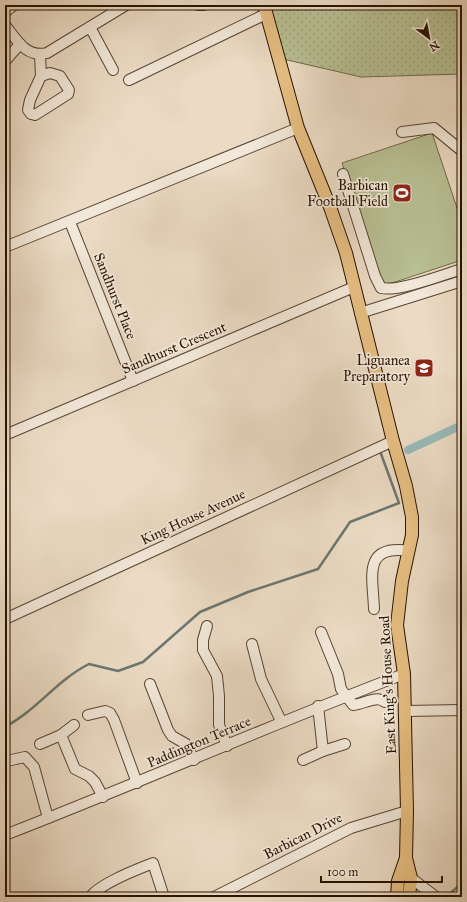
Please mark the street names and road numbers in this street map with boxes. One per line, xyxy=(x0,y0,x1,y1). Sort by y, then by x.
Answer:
street label: Sandhurst Place xyxy=(90,250,140,342)
street label: Sandhurst Crescent xyxy=(119,318,229,378)
street label: King House Avenue xyxy=(138,485,248,549)
street label: East King's House Road xyxy=(376,615,400,755)
street label: Paddington Terrace xyxy=(145,712,253,771)
street label: Barbican Drive xyxy=(261,809,345,863)

